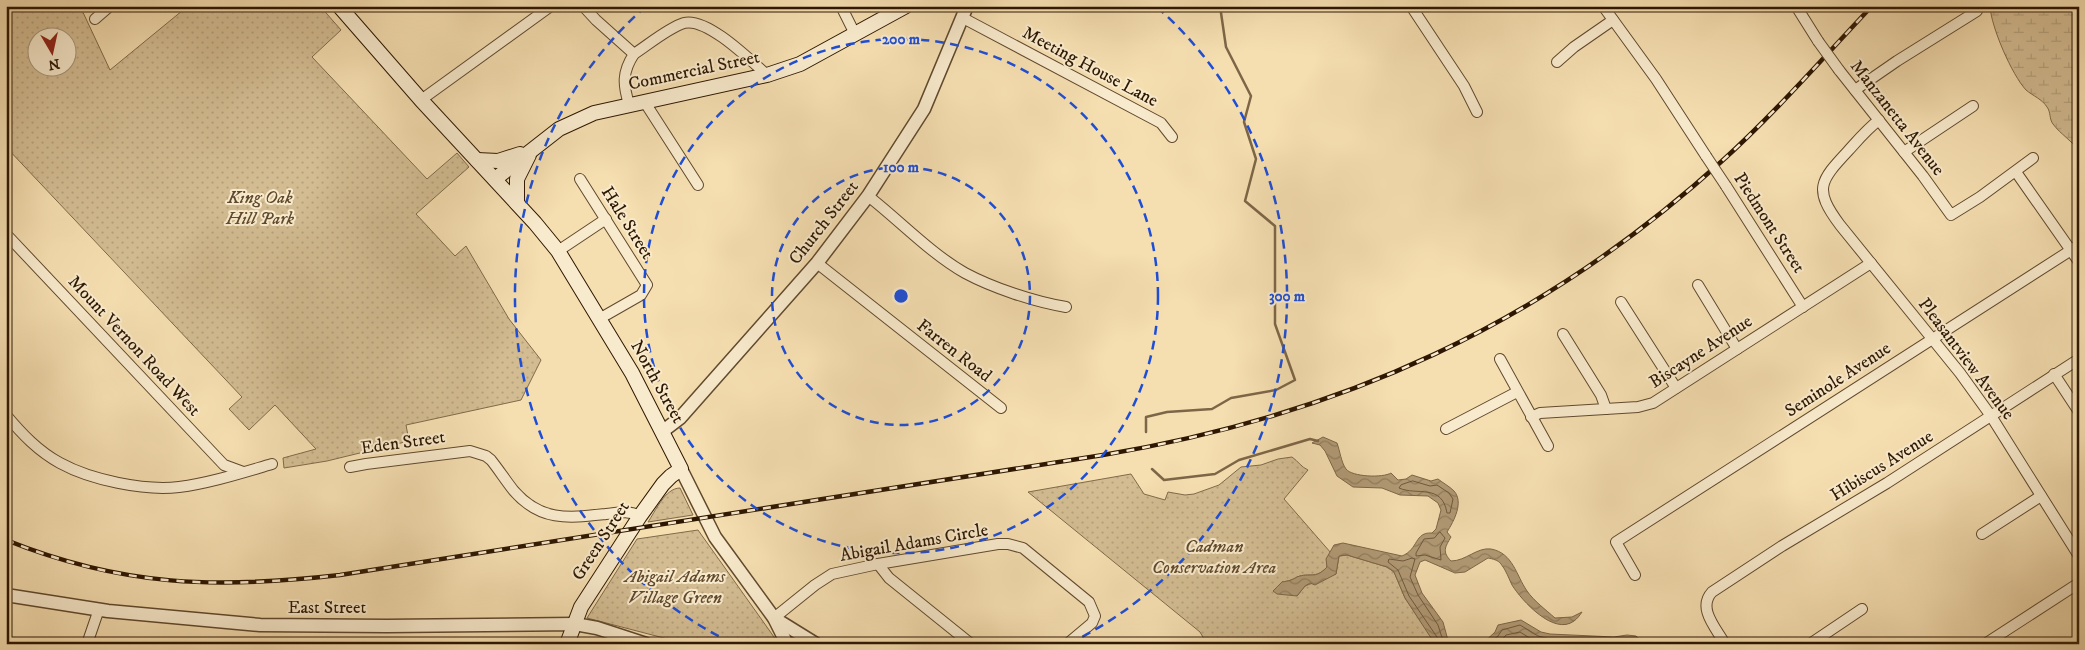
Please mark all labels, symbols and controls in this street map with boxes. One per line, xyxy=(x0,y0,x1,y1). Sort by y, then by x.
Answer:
street label: Meeting House Lane xyxy=(1018,22,1162,112)
north arrow xyxy=(28,28,78,78)
text: 200 m xyxy=(882,30,921,49)
street label: Commercial Street xyxy=(626,46,762,96)
text: N xyxy=(46,54,61,74)
street label: Manzanetta Avenue xyxy=(1845,56,1949,180)
text: 100 m xyxy=(883,158,920,177)
street label: Piedmont Street xyxy=(1728,169,1810,278)
street label: Church Street xyxy=(784,177,864,269)
street label: Hale Street xyxy=(596,182,658,264)
park label: King Oak Hill Park xyxy=(225,187,295,230)
street label: Mount Vernon Road West xyxy=(63,271,205,421)
centre of rings xyxy=(892,287,910,305)
text: 300 m xyxy=(1269,287,1306,306)
street label: Pleasantview Avenue xyxy=(1913,294,2019,424)
street label: Biscayne Avenue xyxy=(1645,311,1757,393)
street label: Farren Road xyxy=(912,315,996,387)
street label: North Street xyxy=(625,337,689,428)
street label: Seminole Avenue xyxy=(1781,338,1895,422)
street label: Eden Street xyxy=(359,426,447,460)
street label: Hibiscus Avenue xyxy=(1827,426,1937,506)
street label: Green Street xyxy=(567,497,635,585)
street label: Abigail Adams Circle xyxy=(838,519,990,567)
park label: Cadman Conservation Area xyxy=(1152,536,1277,579)
park label: Abigail Adams Village Green xyxy=(623,566,726,609)
street label: East Street xyxy=(288,597,367,619)

